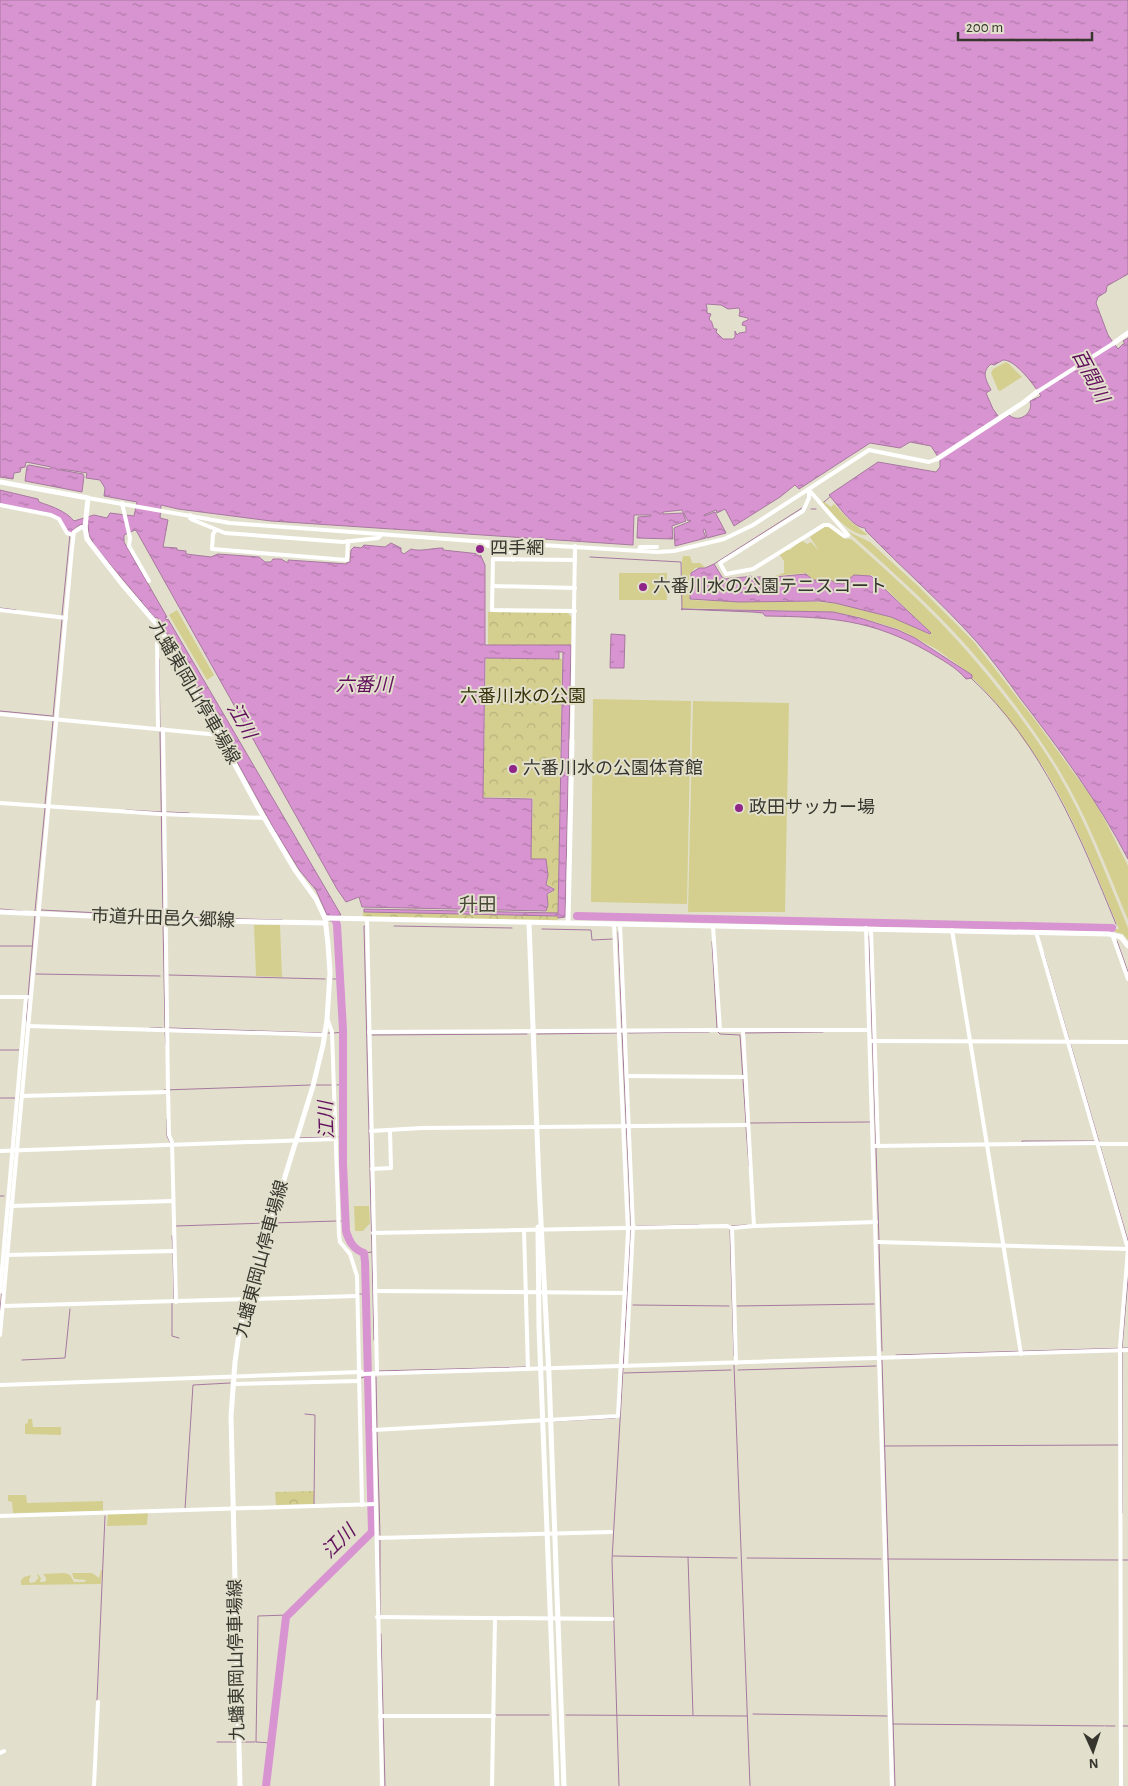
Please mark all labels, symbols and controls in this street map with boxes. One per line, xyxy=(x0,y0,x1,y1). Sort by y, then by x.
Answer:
scale bar xyxy=(958,10,1092,42)
text: 200 m xyxy=(966,20,1003,35)
water label: 百間川 xyxy=(1068,346,1114,407)
place label: 四手網 xyxy=(490,539,544,558)
marker: 四手網 xyxy=(474,543,486,555)
place label: 六番川水の公園テニスコート xyxy=(653,577,887,596)
marker: 六番川水の公園テニスコート xyxy=(637,581,649,593)
street label: 九蟠東岡山停車場線 xyxy=(146,617,244,768)
water label: 六番川 xyxy=(335,675,394,695)
park label: 六番川水の公園 xyxy=(460,687,586,706)
water label: 江川 xyxy=(223,699,261,744)
place label: 六番川水の公園体育館 xyxy=(523,759,703,778)
marker: 六番川水の公園体育館 xyxy=(507,763,519,775)
place label: 政田サッカー場 xyxy=(749,798,875,817)
marker: 政田サッカー場 xyxy=(733,802,745,814)
district label: 升田 xyxy=(459,895,497,915)
street label: 市道升田邑久郷線 xyxy=(91,905,235,931)
water label: 江川 xyxy=(316,1099,337,1139)
street label: 九蟠東岡山停車場線 xyxy=(230,1178,292,1340)
water label: 江川 xyxy=(318,1520,361,1562)
street label: 九蟠東岡山停車場線 xyxy=(225,1579,247,1741)
north arrow xyxy=(1068,1726,1118,1776)
text: N xyxy=(1088,1756,1099,1770)

